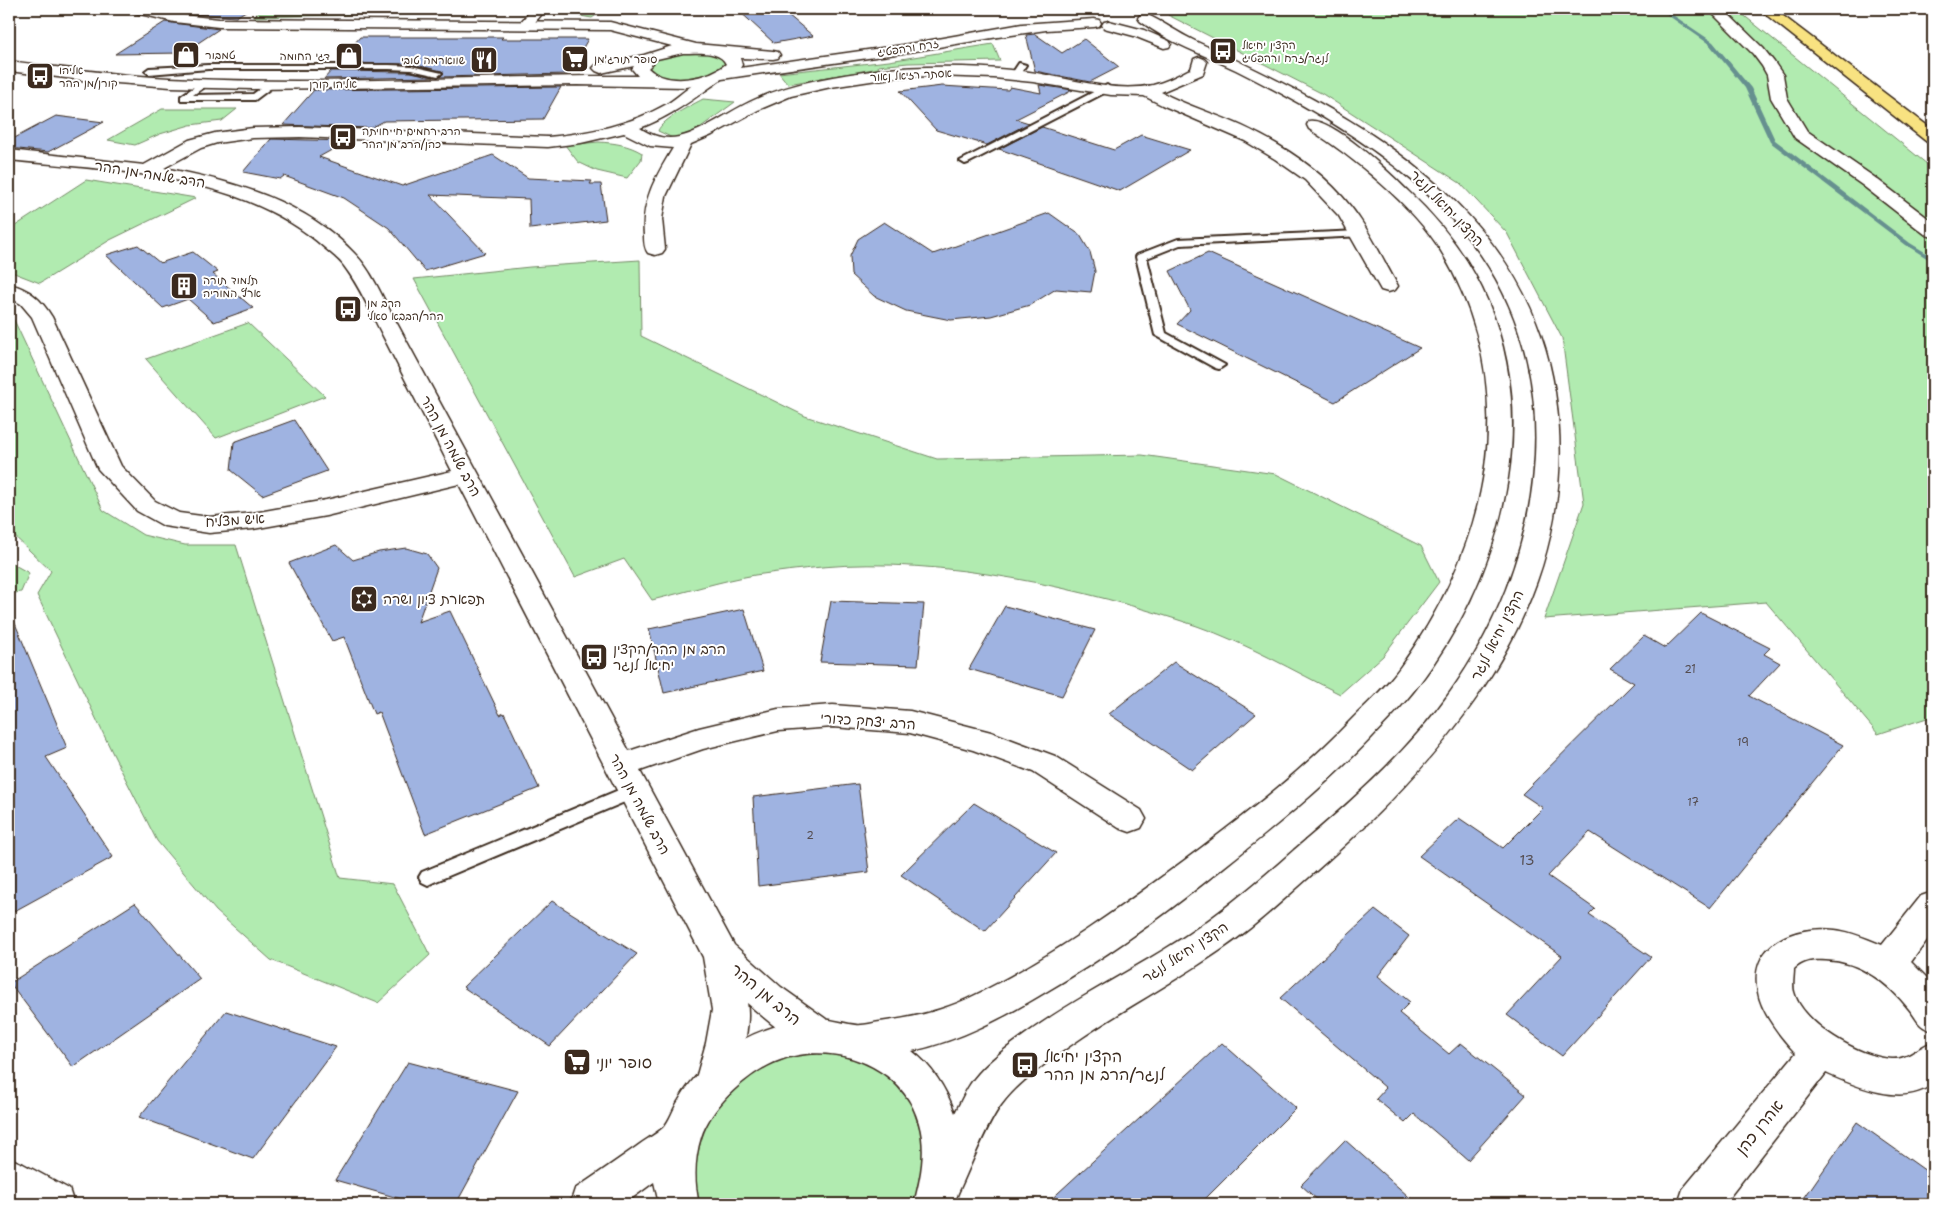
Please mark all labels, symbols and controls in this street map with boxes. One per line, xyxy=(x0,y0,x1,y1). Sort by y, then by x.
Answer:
street label: זרח ורהפטיג xyxy=(876,36,940,61)
bus stop icon: הקצין יחיאל לנגר/זרח ורהפטיג xyxy=(1208,36,1238,66)
place label: הקצין יחיאל לנגר/זרח ורהפטיג xyxy=(1242,38,1330,66)
shop icon: טמבור xyxy=(171,40,201,70)
shop icon: דגי החומה xyxy=(334,41,364,71)
supermarket icon: סופר תורג'מן xyxy=(560,44,590,74)
restaurant icon: שווארמה טובי xyxy=(469,45,499,75)
place label: טמבור xyxy=(205,48,236,63)
place label: דגי החומה xyxy=(279,49,330,64)
place label: סופר תורג'מן xyxy=(594,52,657,67)
place label: שווארמה טובי xyxy=(401,53,466,68)
bus stop icon: אליהו קורן/מן ההר xyxy=(25,61,55,91)
place label: אליהו קורן/מן ההר xyxy=(59,63,118,91)
street label: אסתר רזיאל נאור xyxy=(870,66,952,85)
street label: אליהו קורן xyxy=(309,77,357,92)
bus stop icon: הרב רחמים חי חויתה כהן/הרב מן ההר xyxy=(328,122,358,152)
place label: הרב רחמים חי חויתה כהן/הרב מן ההר xyxy=(362,124,461,152)
street label: הרב שלמה מן ההר xyxy=(93,156,207,192)
street label: הקצין יחיאל לנגר xyxy=(1406,166,1488,250)
building icon: תלמוד תורה ארץ המוריה xyxy=(169,271,199,301)
place label: תלמוד תורה ארץ המוריה xyxy=(203,273,262,301)
bus stop icon: הרב מן ההר/הבבא סאלי xyxy=(333,294,363,324)
place label: הרב מן ההר/הבבא סאלי xyxy=(367,296,444,324)
street label: הרב שלמה מן ההר xyxy=(417,392,485,500)
street label: איש מצליח xyxy=(205,509,266,531)
synagogue icon: תפארת ציון ושרה xyxy=(349,584,379,614)
street label: הקצין יחיאל לנגר xyxy=(1466,587,1528,683)
place label: תפארת ציון ושרה xyxy=(383,590,485,608)
place label: הרב מן ההר/הקצין יחיאל לנגר xyxy=(613,640,726,674)
bus stop icon: הרב מן ההר/הקצין יחיאל לנגר xyxy=(579,642,609,672)
house number: 21 xyxy=(1684,662,1696,677)
street label: הרב יצחק כדורי xyxy=(820,709,916,733)
house number: 19 xyxy=(1737,735,1749,750)
street label: הרב שלמה מן ההר xyxy=(606,750,674,858)
house number: 17 xyxy=(1687,795,1699,810)
house number: 2 xyxy=(806,828,814,843)
house number: 13 xyxy=(1520,851,1534,869)
street label: הקצין יחיאל לנגר xyxy=(1139,917,1231,987)
street label: הרב מן ההר xyxy=(726,959,805,1030)
place label: הקצין יחיאל לנגר/הרב מן ההר xyxy=(1044,1046,1166,1085)
supermarket icon: סופר יוני xyxy=(562,1047,592,1077)
bus stop icon: הקצין יחיאל לנגר/הרב מן ההר xyxy=(1010,1050,1040,1080)
place label: סופר יוני xyxy=(596,1052,652,1073)
street label: אהרן כהן xyxy=(1731,1096,1788,1159)

